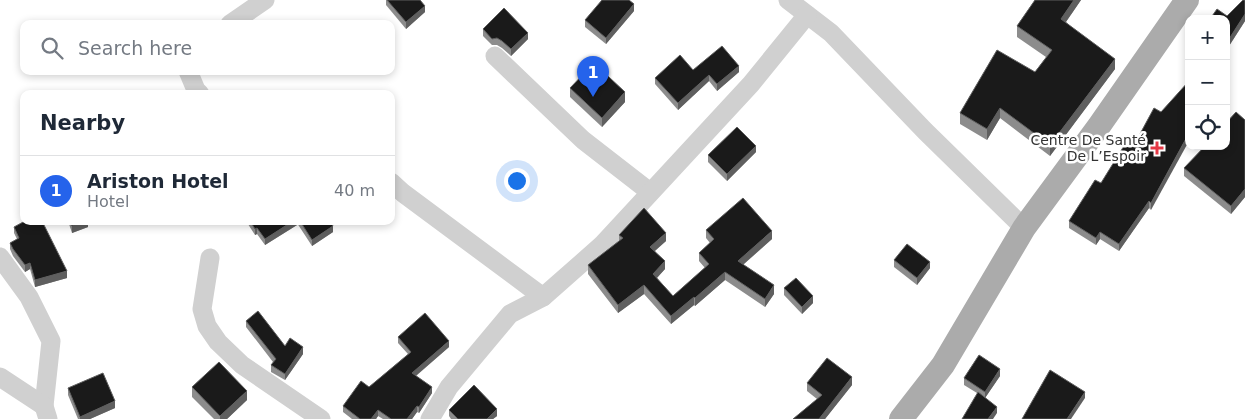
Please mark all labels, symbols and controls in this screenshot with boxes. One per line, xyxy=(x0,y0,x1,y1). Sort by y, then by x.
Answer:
map controls xyxy=(1185,15,1230,150)
button: + xyxy=(1185,15,1230,60)
search box xyxy=(20,20,395,75)
icon: search xyxy=(38,34,66,62)
text: Search here xyxy=(78,37,192,59)
pin: 1 xyxy=(577,56,609,97)
button: − xyxy=(1185,60,1230,105)
button: locate xyxy=(1185,105,1230,150)
text: Nearby xyxy=(40,111,125,135)
place label: Centre De Santé De L’Espoir xyxy=(1030,132,1146,164)
marker: Centre De Santé De L’Espoir xyxy=(1150,141,1164,155)
your location xyxy=(504,168,530,194)
text: Ariston Hotel xyxy=(87,170,229,192)
text: 1 xyxy=(50,181,62,200)
text: 40 m xyxy=(334,181,375,200)
text: Hotel xyxy=(87,192,129,211)

